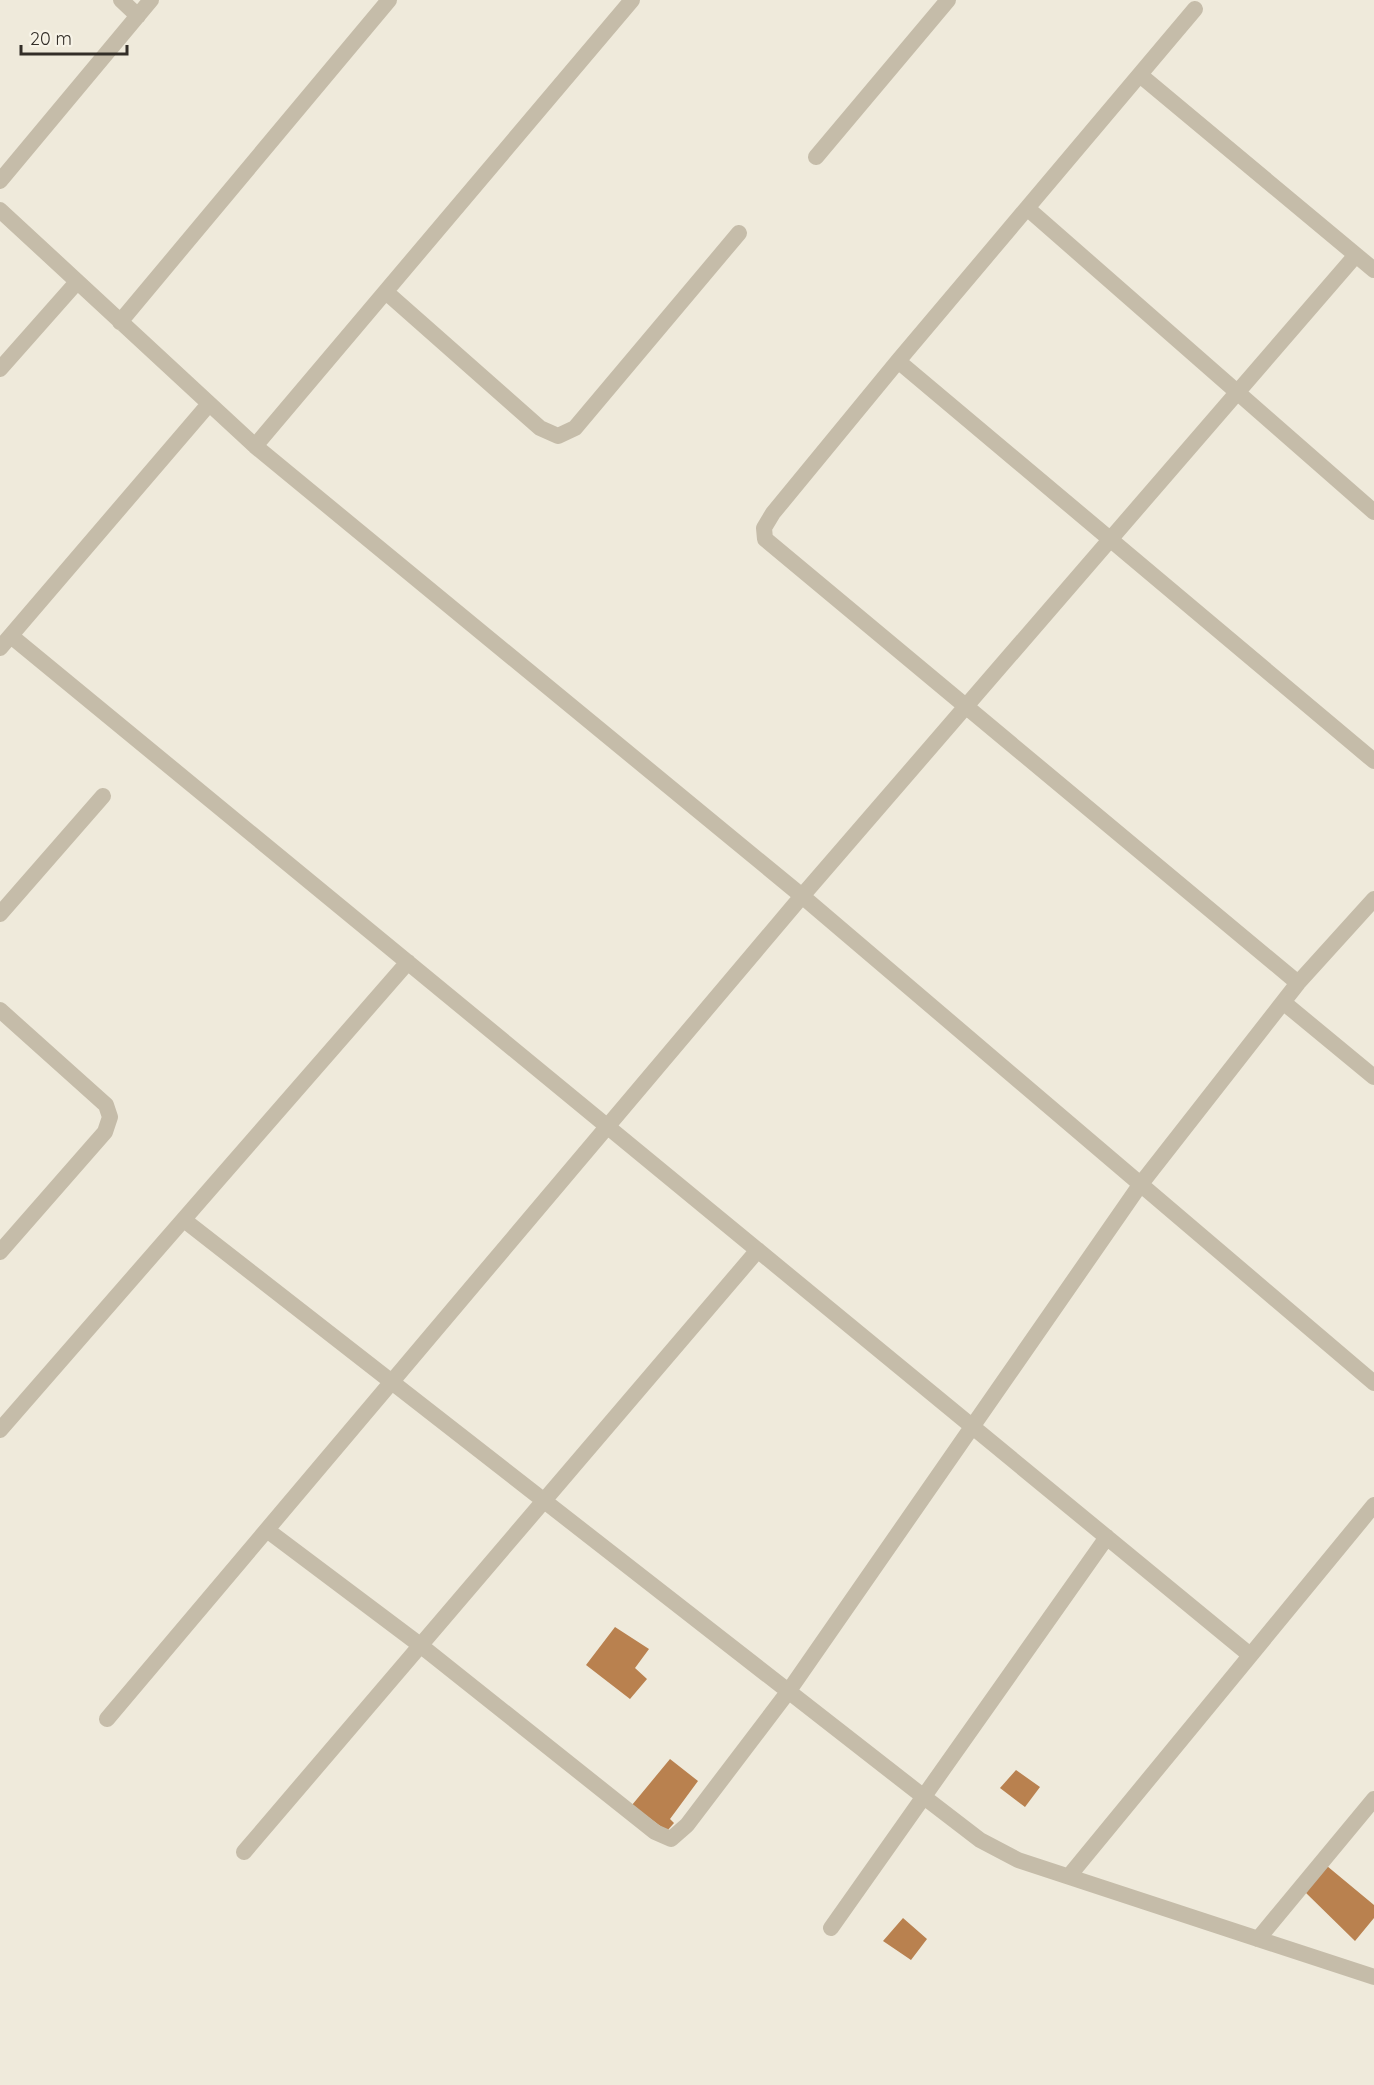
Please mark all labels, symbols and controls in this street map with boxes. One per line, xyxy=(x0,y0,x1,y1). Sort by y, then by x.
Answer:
scale bar xyxy=(21,18,128,56)
text: 20 m xyxy=(30,27,72,50)

